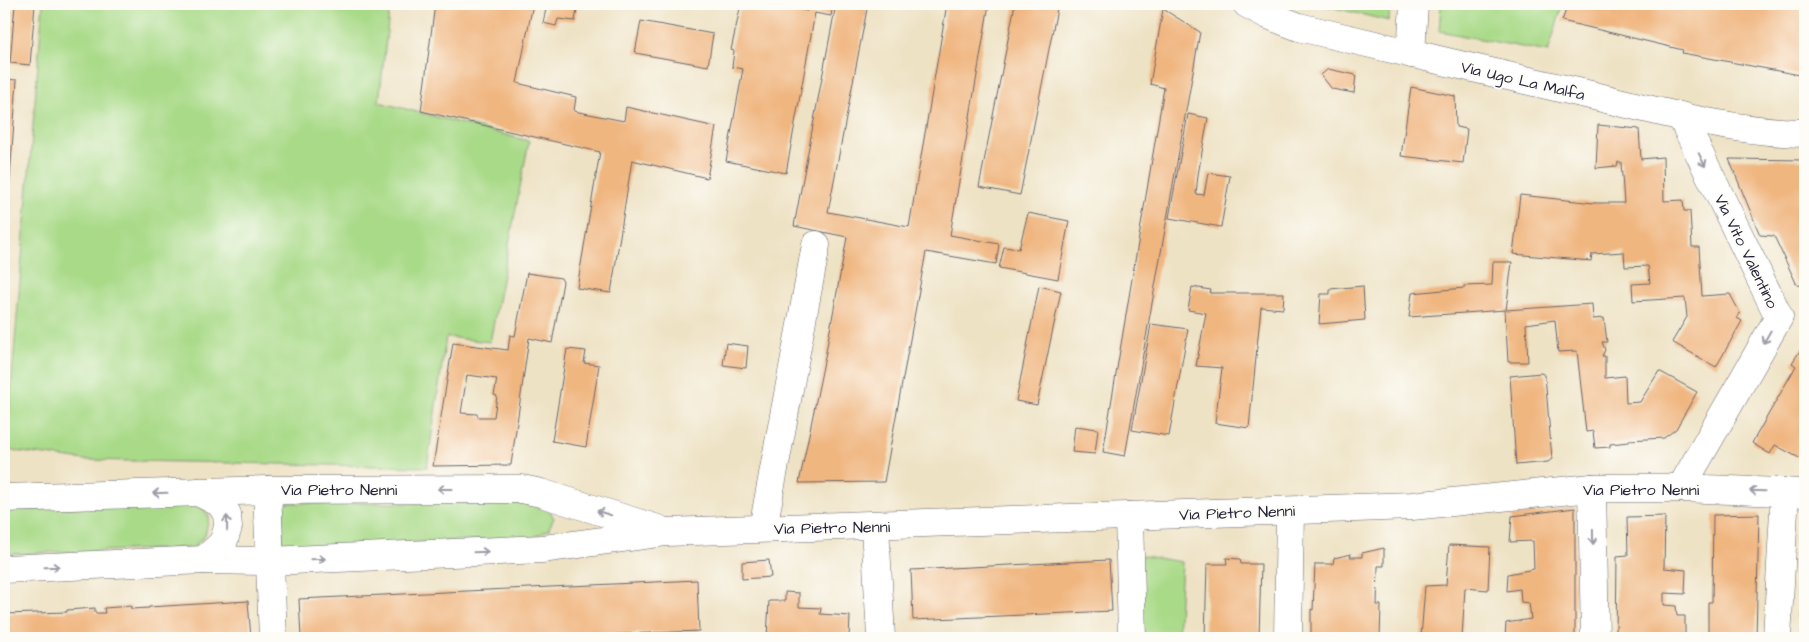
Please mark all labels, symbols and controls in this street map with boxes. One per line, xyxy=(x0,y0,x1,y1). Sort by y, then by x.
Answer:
street label: Via Ugo La Malfa xyxy=(1458,56,1587,107)
one-way arrow xyxy=(1698,152,1707,167)
street label: Via Vito Valentino xyxy=(1709,191,1783,312)
one-way arrow xyxy=(1762,329,1772,343)
street label: Via Pietro Nenni xyxy=(281,479,398,501)
street label: Via Pietro Nenni xyxy=(1583,479,1700,501)
one-way arrow xyxy=(437,484,453,494)
one-way arrow xyxy=(1749,486,1765,496)
one-way arrow xyxy=(152,488,168,498)
street label: Via Pietro Nenni xyxy=(1179,500,1296,526)
one-way arrow xyxy=(596,507,612,517)
one-way arrow xyxy=(222,515,232,532)
street label: Via Pietro Nenni xyxy=(774,516,891,540)
one-way arrow xyxy=(1588,528,1598,544)
one-way arrow xyxy=(472,547,488,556)
one-way arrow xyxy=(310,554,326,563)
one-way arrow xyxy=(44,562,60,572)

